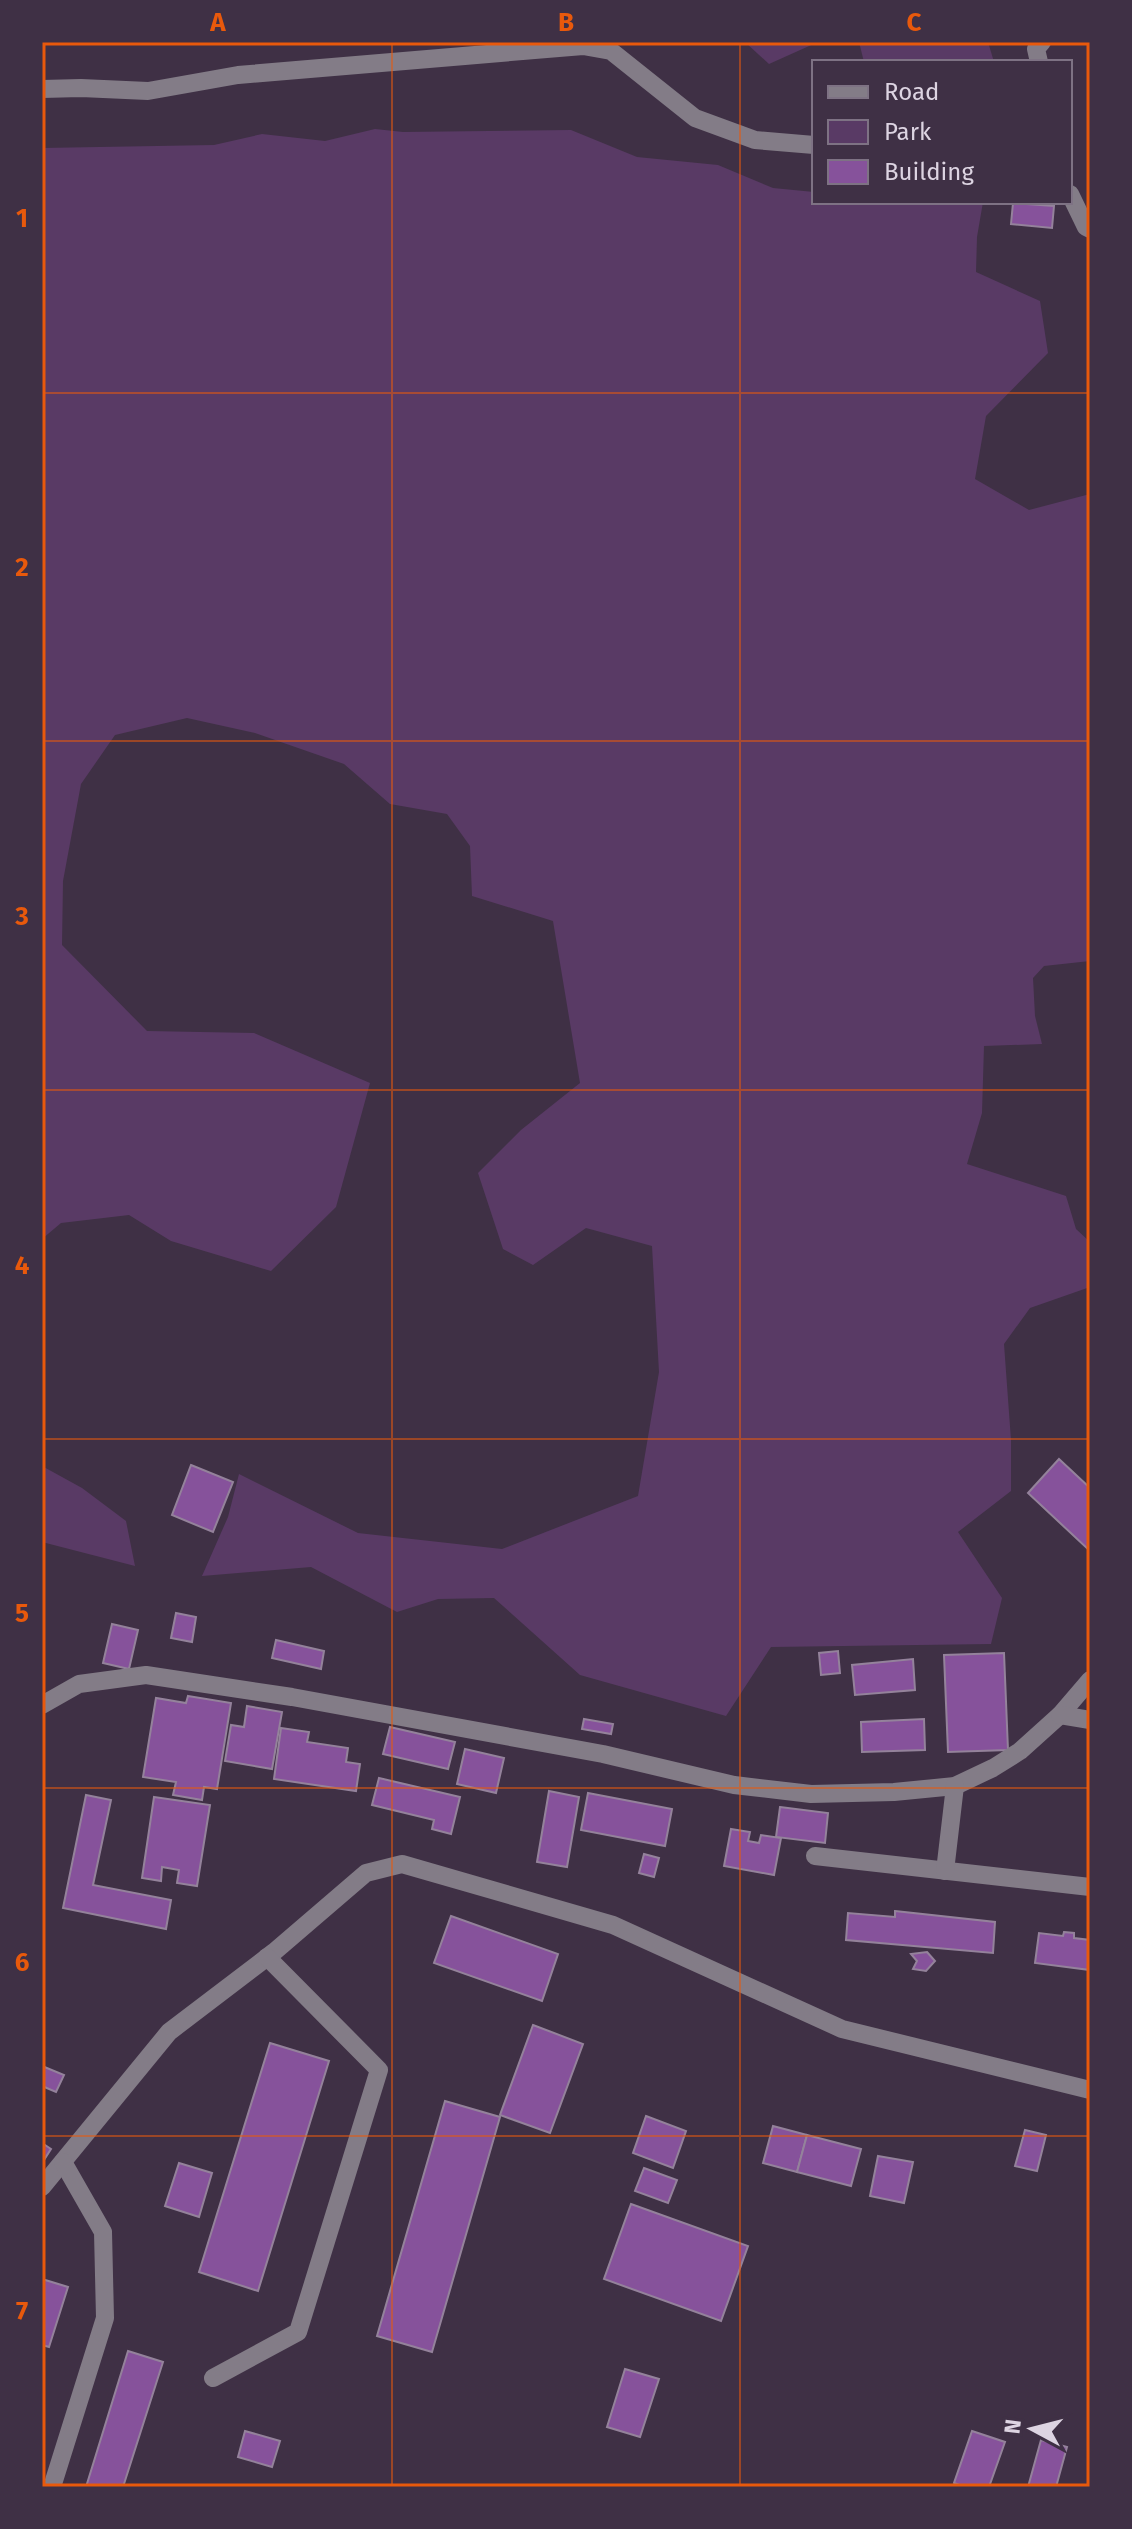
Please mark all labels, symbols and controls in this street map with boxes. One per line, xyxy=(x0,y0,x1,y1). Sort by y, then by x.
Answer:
text: A xyxy=(209,7,226,38)
text: B xyxy=(558,7,574,38)
text: C xyxy=(907,7,922,38)
legend xyxy=(812,60,1072,204)
text: Road xyxy=(884,78,939,106)
text: Park xyxy=(884,118,932,146)
text: Building xyxy=(884,158,974,186)
text: 1 xyxy=(16,203,28,234)
text: 2 xyxy=(15,552,29,583)
text: 3 xyxy=(14,901,29,932)
text: 4 xyxy=(15,1250,30,1281)
text: 5 xyxy=(15,1598,29,1629)
text: 6 xyxy=(15,1947,30,1978)
text: 7 xyxy=(16,2296,28,2327)
north arrow xyxy=(992,2389,1072,2469)
text: N xyxy=(998,2418,1027,2436)

